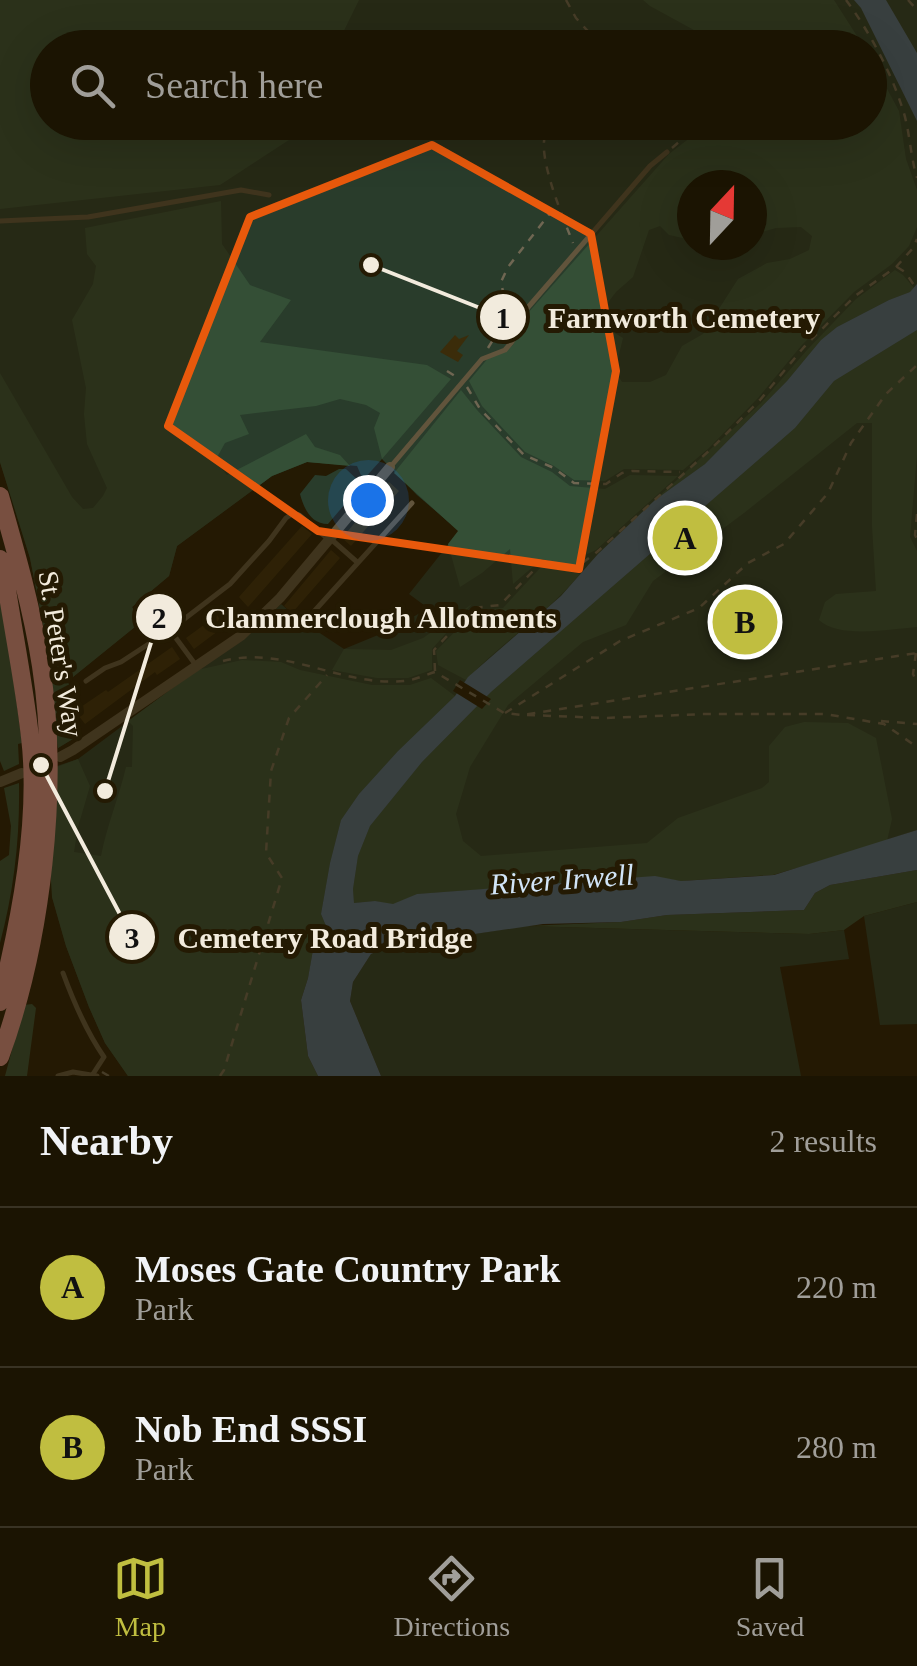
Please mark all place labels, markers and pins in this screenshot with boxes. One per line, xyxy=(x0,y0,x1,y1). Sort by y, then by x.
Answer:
callout: Farnworth Cemetery xyxy=(478,287,840,347)
pin: A xyxy=(652,500,718,576)
pin: B xyxy=(712,584,778,660)
callout: Clammerclough Allotments xyxy=(134,587,578,647)
callout: Cemetery Road Bridge xyxy=(107,907,492,967)

